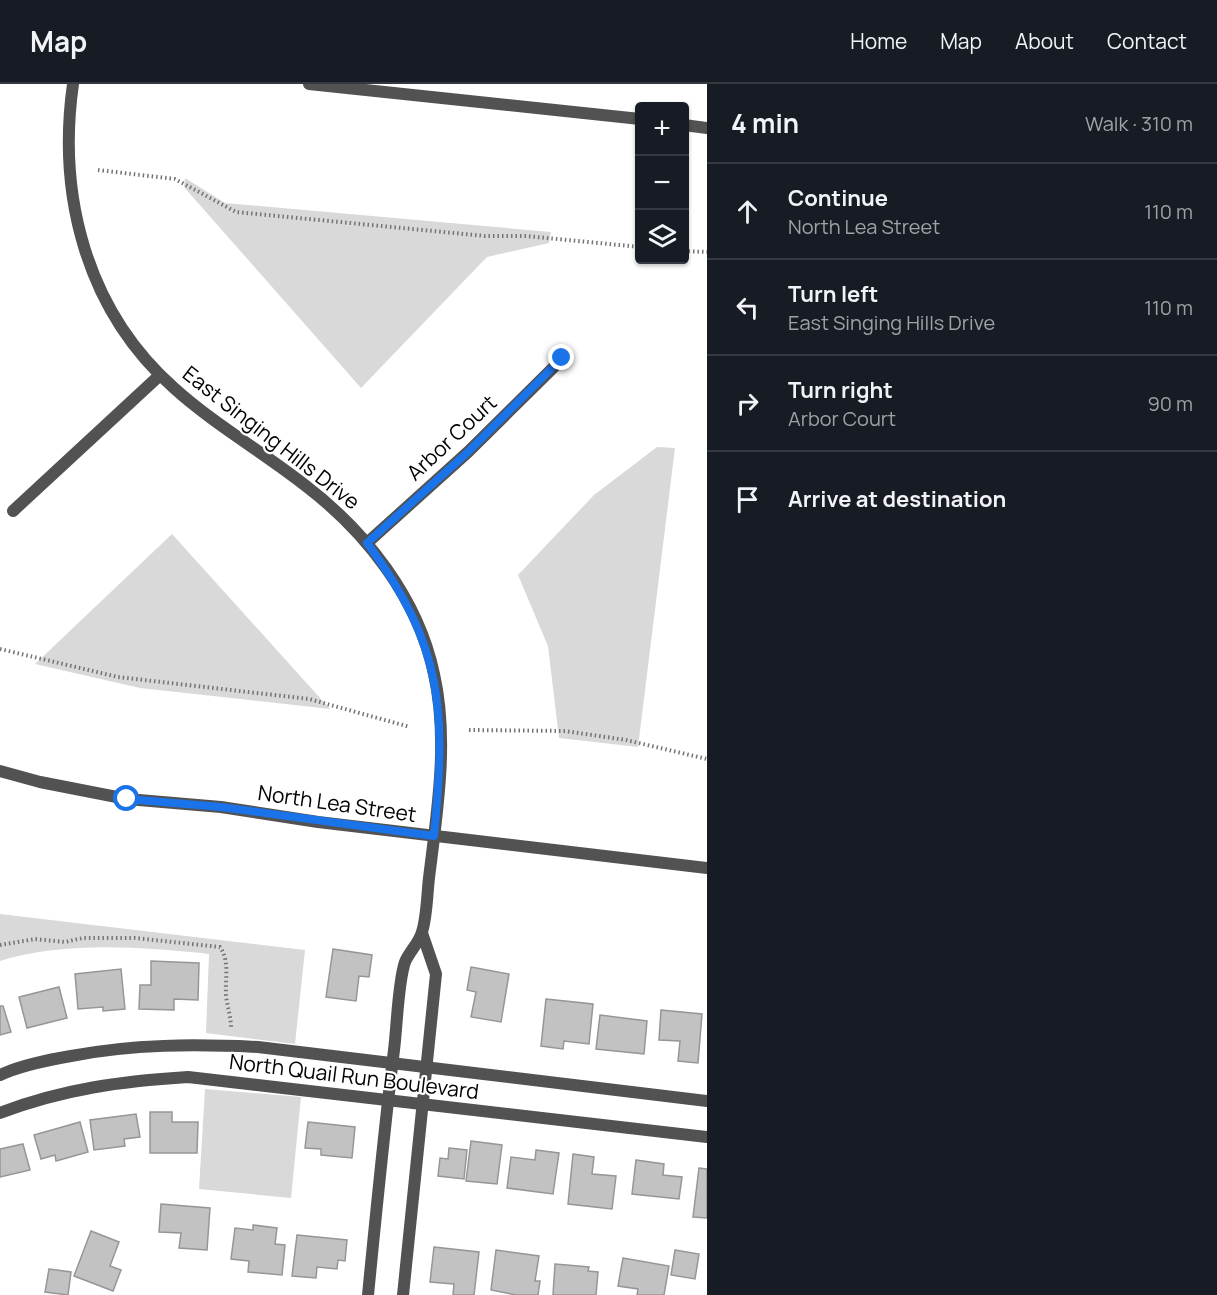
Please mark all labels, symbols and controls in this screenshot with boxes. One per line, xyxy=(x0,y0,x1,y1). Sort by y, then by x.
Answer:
text: Map xyxy=(30,22,87,60)
text: Home xyxy=(850,27,907,55)
text: Map xyxy=(940,27,982,55)
text: About xyxy=(1015,27,1074,55)
text: Contact xyxy=(1107,27,1187,55)
map controls xyxy=(635,102,689,264)
button: + xyxy=(635,102,689,156)
text: 4 min xyxy=(731,105,799,141)
text: Walk · 310 m xyxy=(1085,110,1193,137)
button: − xyxy=(635,156,689,210)
text: Continue xyxy=(788,183,888,213)
icon: ahead xyxy=(731,195,764,228)
text: 110 m xyxy=(1144,198,1193,225)
button: layers xyxy=(635,210,689,264)
text: North Lea Street xyxy=(788,213,940,240)
text: Turn left xyxy=(788,279,878,309)
icon: left xyxy=(731,291,764,324)
text: 110 m xyxy=(1144,294,1193,321)
text: East Singing Hills Drive xyxy=(788,309,995,336)
route end xyxy=(548,344,574,370)
street label: East Singing Hills Drive xyxy=(177,359,366,515)
text: Turn right xyxy=(788,375,893,405)
icon: right xyxy=(731,387,764,420)
street label: Arbor Court xyxy=(400,388,502,486)
text: 90 m xyxy=(1147,390,1193,417)
text: Arbor Court xyxy=(788,405,896,432)
icon: arrive xyxy=(731,483,764,516)
text: Arrive at destination xyxy=(788,484,1006,514)
street label: North Lea Street xyxy=(256,778,418,828)
route start xyxy=(113,785,139,811)
street label: North Quail Run Boulevard xyxy=(228,1047,481,1105)

